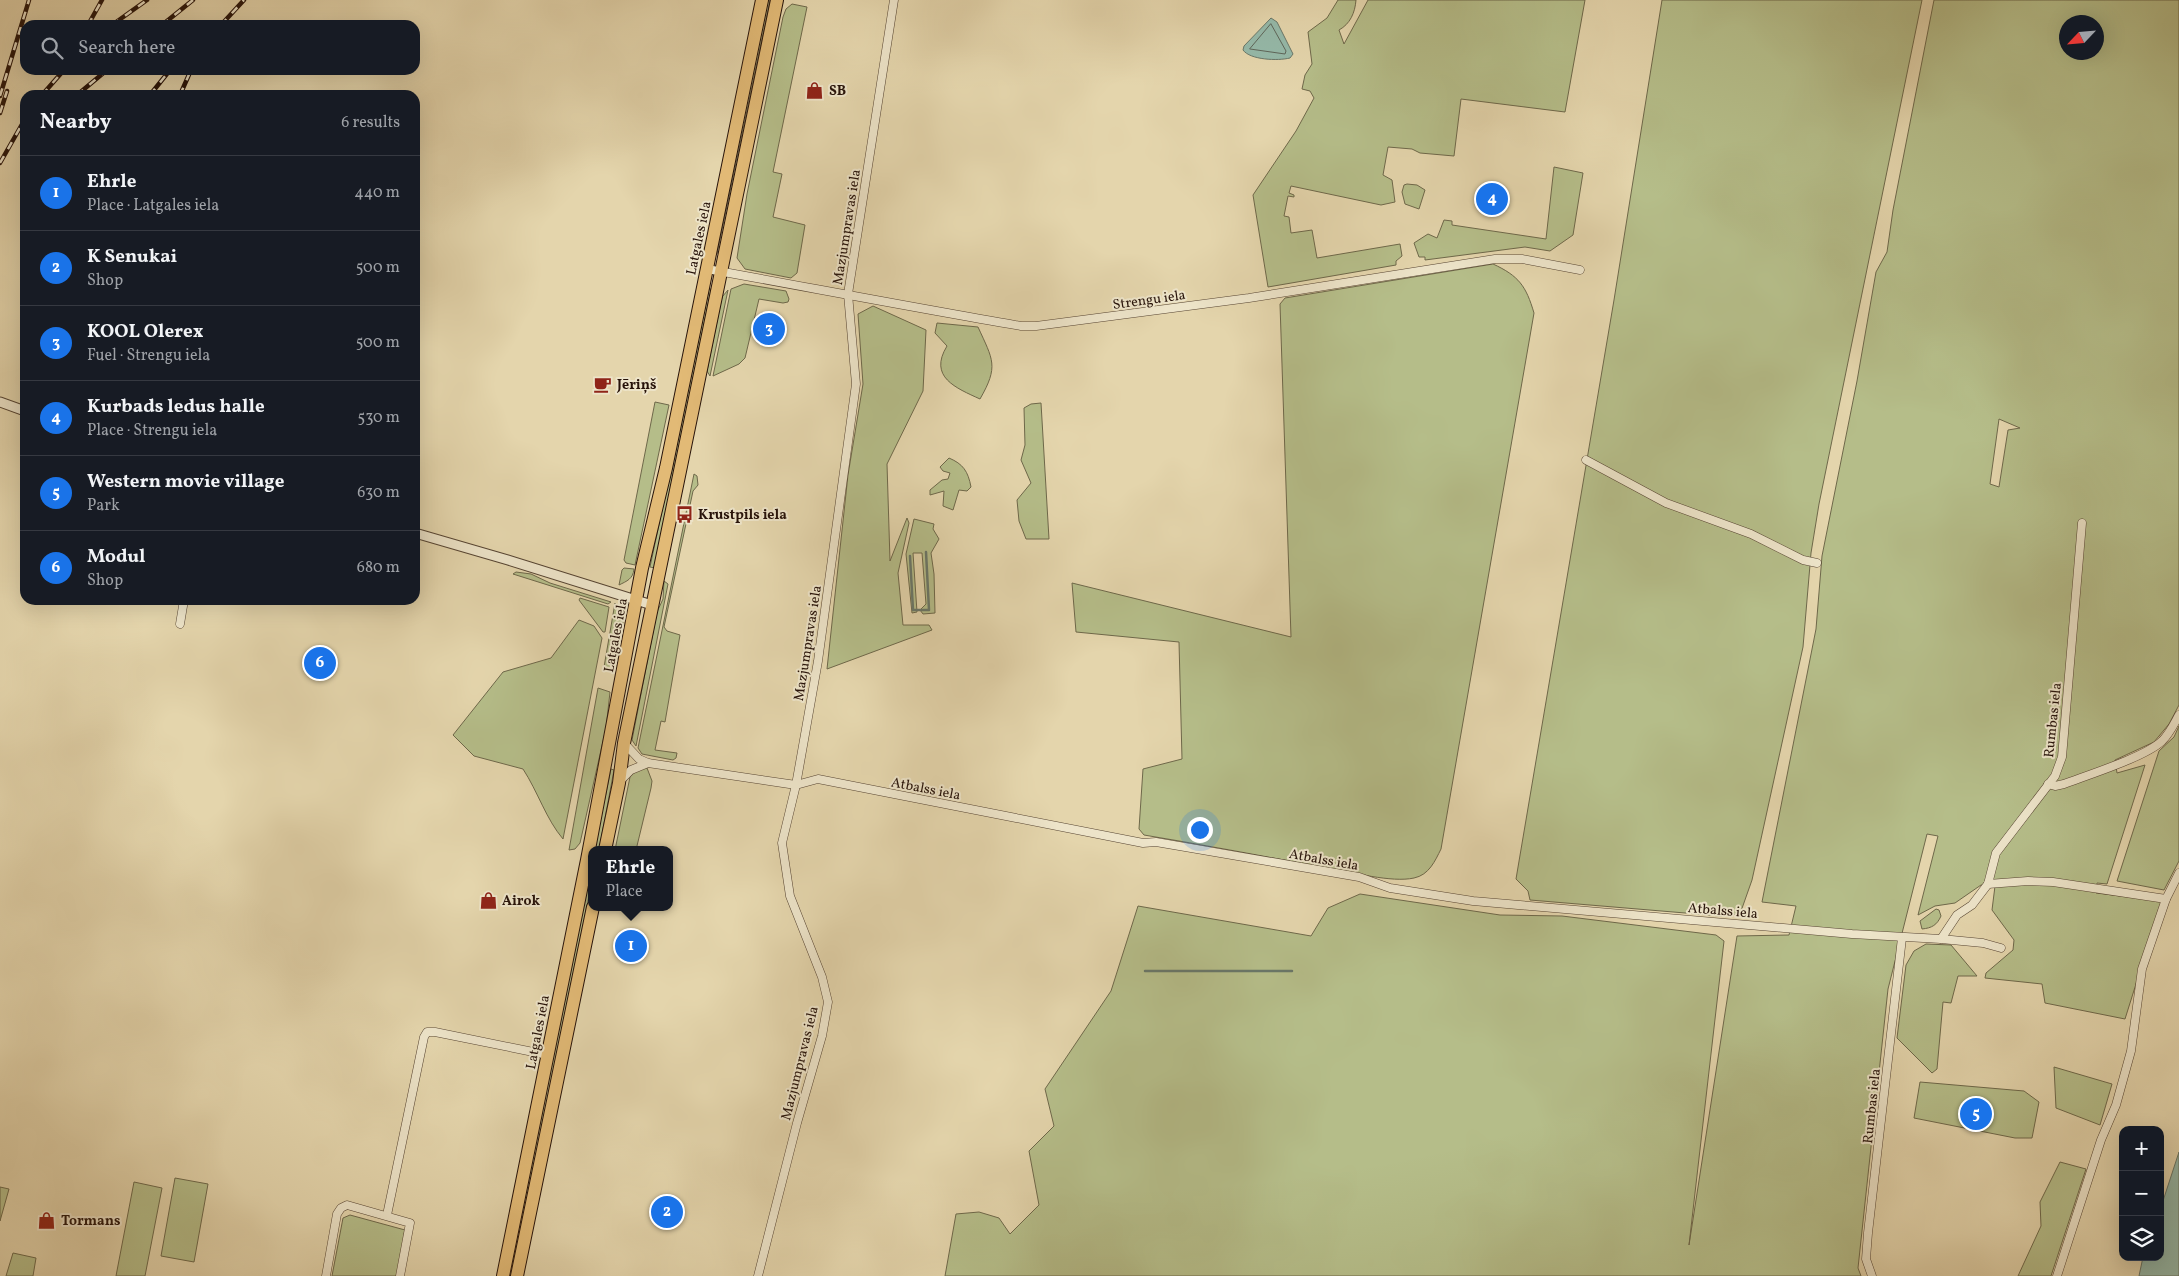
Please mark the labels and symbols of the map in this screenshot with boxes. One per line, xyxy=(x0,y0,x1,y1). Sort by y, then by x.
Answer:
north arrow xyxy=(2059,15,2104,60)
shop icon: SB xyxy=(805,80,825,100)
place label: SB xyxy=(829,82,846,101)
street label: Mazjumpravas iela xyxy=(829,168,866,286)
pin: 4 xyxy=(1476,180,1508,218)
street label: Latgales iela xyxy=(682,200,717,277)
street label: Strengu iela xyxy=(1112,286,1187,315)
pin: 3 xyxy=(753,310,785,348)
cafe icon: Jēriņš xyxy=(593,374,613,394)
place label: Jēriņš xyxy=(616,376,657,395)
bus stop icon: Krustpils iela xyxy=(674,504,694,524)
place label: Krustpils iela xyxy=(698,506,787,525)
street label: Mazjumpravas iela xyxy=(790,584,827,702)
street label: Latgales iela xyxy=(600,597,633,674)
pin: 6 xyxy=(304,644,336,682)
street label: Rumbas iela xyxy=(2040,682,2067,759)
street label: Atbalss iela xyxy=(889,773,962,805)
your location xyxy=(1187,817,1213,843)
street label: Atbalss iela xyxy=(1288,845,1360,876)
shop icon: Airok xyxy=(478,890,498,910)
place label: Airok xyxy=(502,892,540,911)
street label: Atbalss iela xyxy=(1687,899,1759,924)
pin: 1 xyxy=(615,927,647,965)
street label: Latgales iela xyxy=(522,994,555,1071)
street label: Mazjumpravas iela xyxy=(777,1004,824,1122)
street label: Rumbas iela xyxy=(1859,1068,1886,1145)
pin: 5 xyxy=(1960,1095,1992,1133)
pin: 2 xyxy=(651,1193,683,1231)
shop icon: Tormans xyxy=(37,1210,57,1230)
place label: Tormans xyxy=(61,1212,120,1231)

